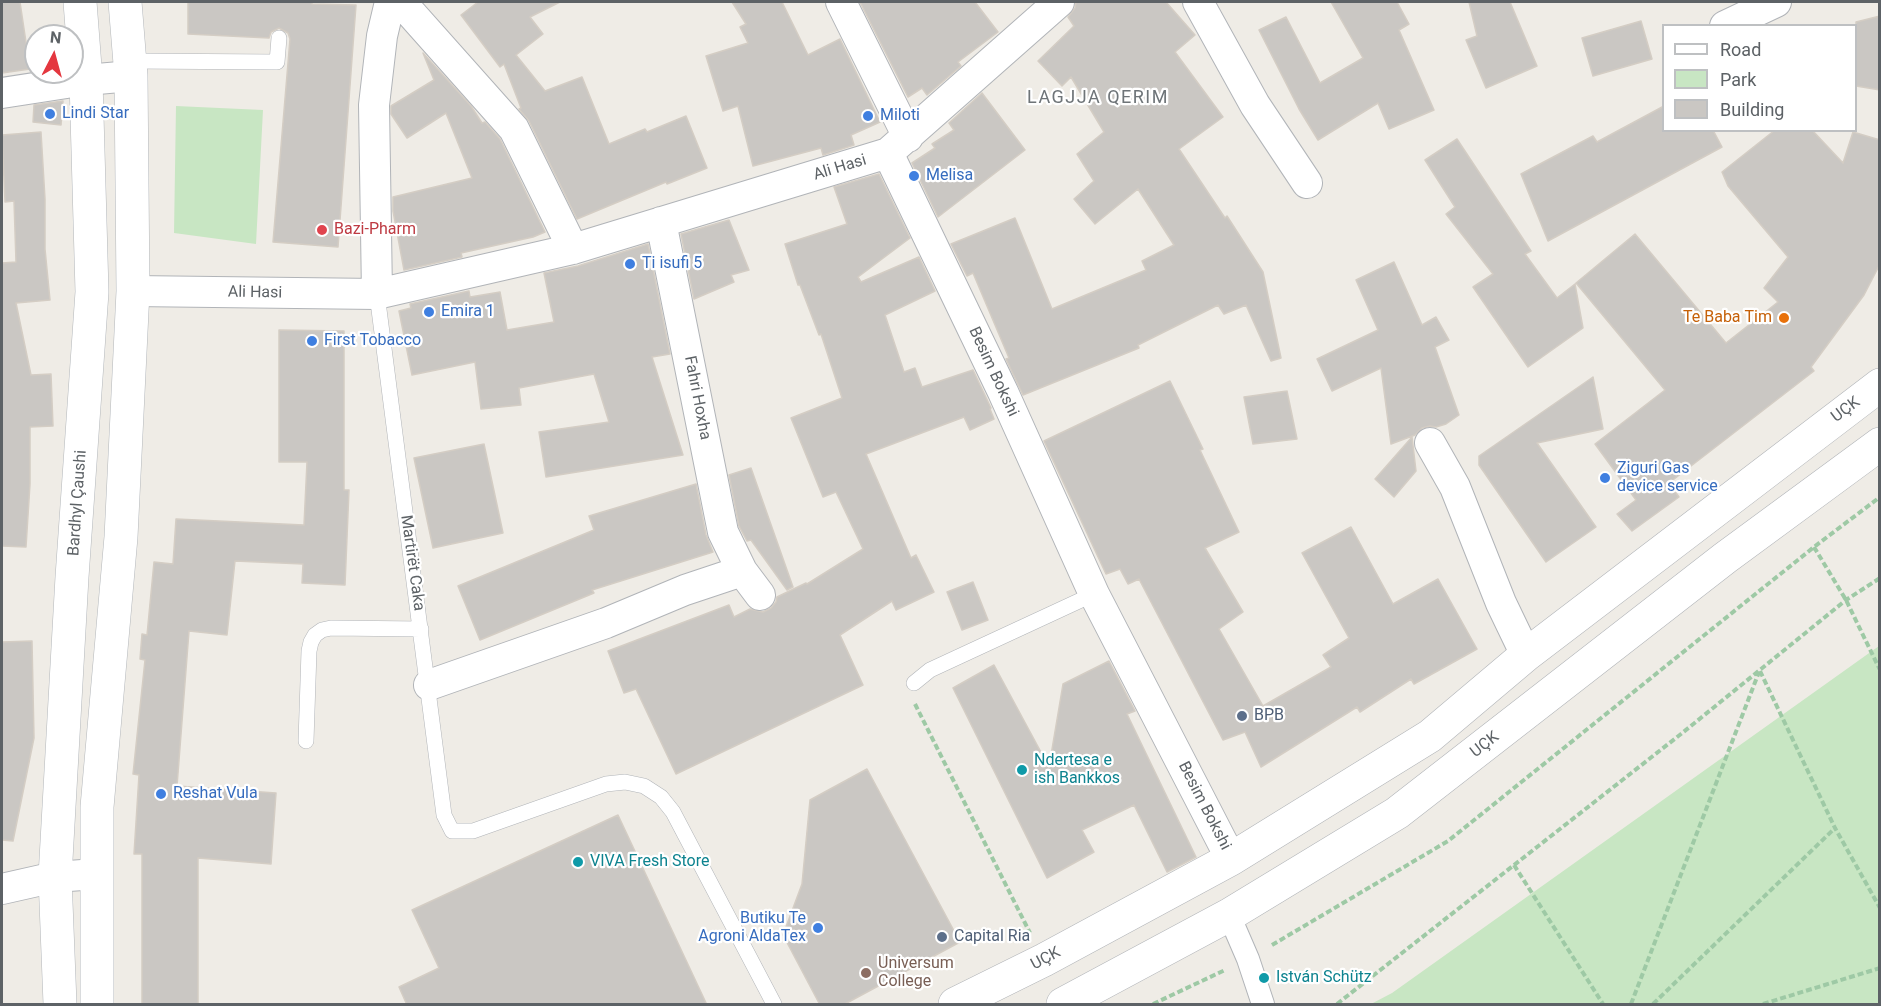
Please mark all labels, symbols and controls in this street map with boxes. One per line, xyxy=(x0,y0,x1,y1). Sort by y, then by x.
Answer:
north arrow xyxy=(24,24,84,84)
legend xyxy=(1662,24,1857,132)
text: N xyxy=(49,28,62,48)
text: Road xyxy=(1720,39,1761,60)
text: Park xyxy=(1720,69,1756,90)
district label: LAGJJA QERIM xyxy=(1027,87,1169,109)
text: Building xyxy=(1720,99,1784,120)
place label: Lindi Star xyxy=(62,104,129,124)
place label: Miloti xyxy=(880,106,920,126)
marker: Lindi Star xyxy=(43,107,57,121)
marker: Miloti xyxy=(861,109,875,123)
street label: Ali Hasi xyxy=(811,151,869,185)
place label: Melisa xyxy=(926,166,973,186)
marker: Melisa xyxy=(907,169,921,183)
place label: Bazi-Pharm xyxy=(334,220,416,240)
marker: Bazi-Pharm xyxy=(315,223,329,237)
place label: Ti isufi 5 xyxy=(642,254,702,274)
marker: Ti isufi 5 xyxy=(623,257,637,271)
street label: Ali Hasi xyxy=(228,283,282,303)
place label: Emira 1 xyxy=(441,302,495,322)
marker: Emira 1 xyxy=(422,305,436,319)
place label: Te Baba Tim xyxy=(1683,308,1772,328)
marker: Te Baba Tim xyxy=(1777,311,1791,325)
street label: Besim Bokshi xyxy=(964,324,1022,420)
place label: First Tobacco xyxy=(324,331,421,351)
marker: First Tobacco xyxy=(305,334,319,348)
street label: Fahri Hoxha xyxy=(679,354,715,442)
street label: UÇK xyxy=(1828,393,1864,427)
street label: Bardhyl Çaushi xyxy=(65,449,91,557)
place label: Ziguri Gas device service xyxy=(1617,459,1718,497)
marker: Ziguri Gas device service xyxy=(1598,471,1612,485)
street label: Martirët Caka xyxy=(396,514,428,612)
place label: BPB xyxy=(1254,706,1284,726)
marker: BPB xyxy=(1235,709,1249,723)
street label: UÇK xyxy=(1467,728,1503,762)
place label: Ndertesa e ish Bankkos xyxy=(1034,751,1120,789)
street label: Besim Bokshi xyxy=(1173,759,1235,853)
marker: Ndertesa e ish Bankkos xyxy=(1015,763,1029,777)
place label: Reshat Vula xyxy=(173,784,258,804)
marker: Reshat Vula xyxy=(154,787,168,801)
place label: VIVA Fresh Store xyxy=(590,852,709,872)
marker: VIVA Fresh Store xyxy=(571,855,585,869)
place label: Butiku Te Agroni AldaTex xyxy=(698,909,806,947)
marker: Butiku Te Agroni AldaTex xyxy=(811,921,825,935)
place label: Capital Ria xyxy=(954,927,1030,947)
marker: Capital Ria xyxy=(935,930,949,944)
street label: UÇK xyxy=(1028,943,1064,975)
place label: Universum College xyxy=(878,954,954,992)
marker: Universum College xyxy=(859,966,873,980)
place label: István Schütz xyxy=(1276,968,1372,988)
marker: István Schütz xyxy=(1257,971,1271,985)

